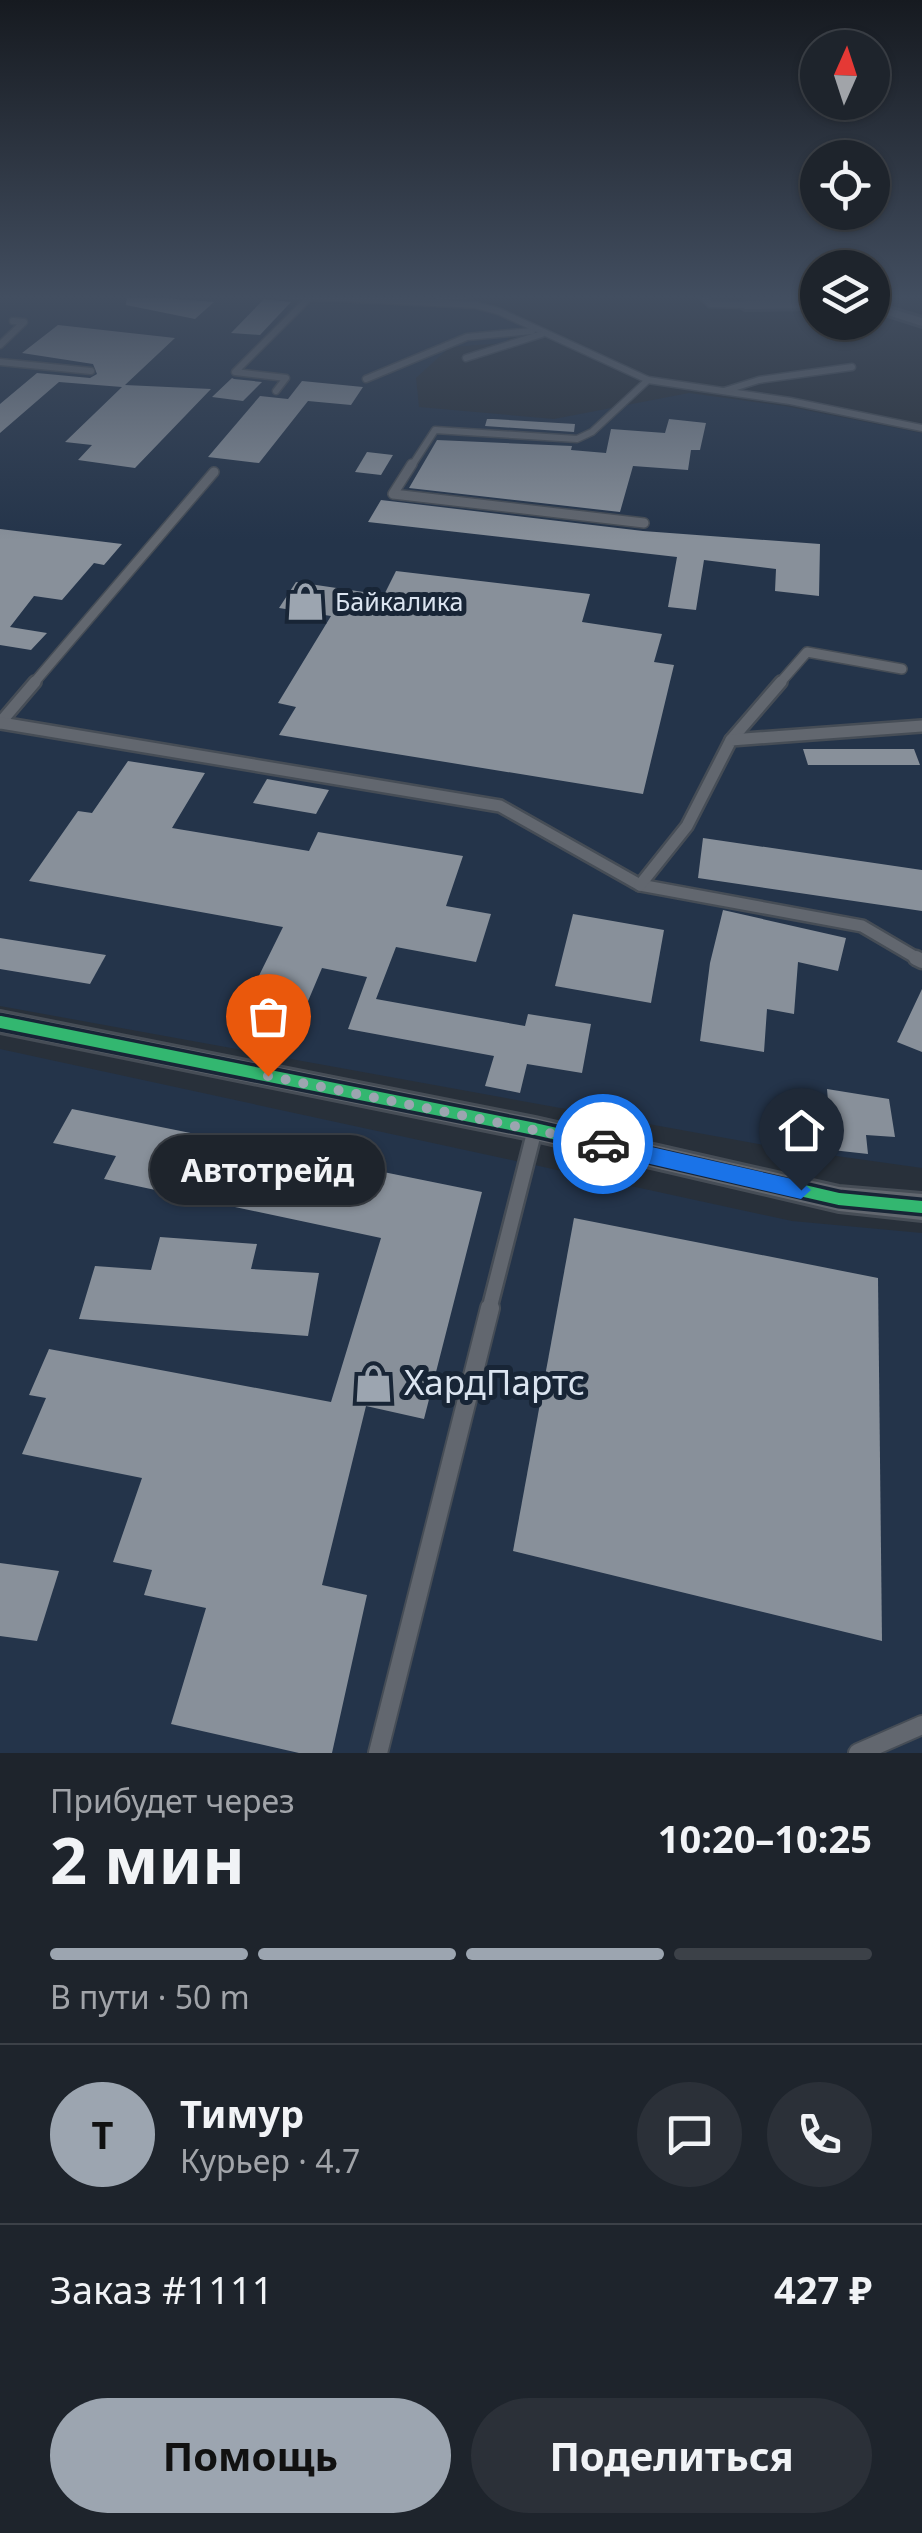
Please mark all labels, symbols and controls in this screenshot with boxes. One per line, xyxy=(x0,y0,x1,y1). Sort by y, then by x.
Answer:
north arrow xyxy=(800,30,890,120)
map controls xyxy=(800,30,890,340)
button: locate xyxy=(800,140,890,230)
button: layers xyxy=(800,250,890,340)
shop icon: Байкалика xyxy=(284,581,326,623)
place label: Байкалика xyxy=(335,584,463,618)
pin xyxy=(226,974,311,1077)
icon: bag xyxy=(241,989,296,1044)
pin xyxy=(759,1088,844,1191)
courier xyxy=(553,1094,653,1194)
icon: home xyxy=(774,1103,829,1158)
icon: car xyxy=(576,1117,631,1172)
callout: Автотрейд xyxy=(150,1136,386,1206)
text: Автотрейд xyxy=(181,1148,354,1191)
place label: ХардПартс xyxy=(404,1358,585,1405)
shop icon: ХардПартс xyxy=(353,1362,395,1404)
text: Прибудет через xyxy=(50,1779,295,1822)
text: 10:20–10:25 xyxy=(658,1812,872,1864)
text: 2 мин xyxy=(50,1815,245,1903)
text: В пути · 50 m xyxy=(50,1975,250,2018)
button: chat xyxy=(637,2082,742,2187)
button: phone xyxy=(767,2082,872,2187)
text: Тимур xyxy=(180,2087,304,2139)
text: Т xyxy=(92,2108,113,2160)
text: Курьер · 4.7 xyxy=(180,2139,360,2182)
text: Заказ #1111 xyxy=(50,2263,274,2315)
text: 427 ₽ xyxy=(774,2263,872,2315)
button: Помощь xyxy=(50,2398,451,2513)
button: Поделиться xyxy=(471,2398,872,2513)

